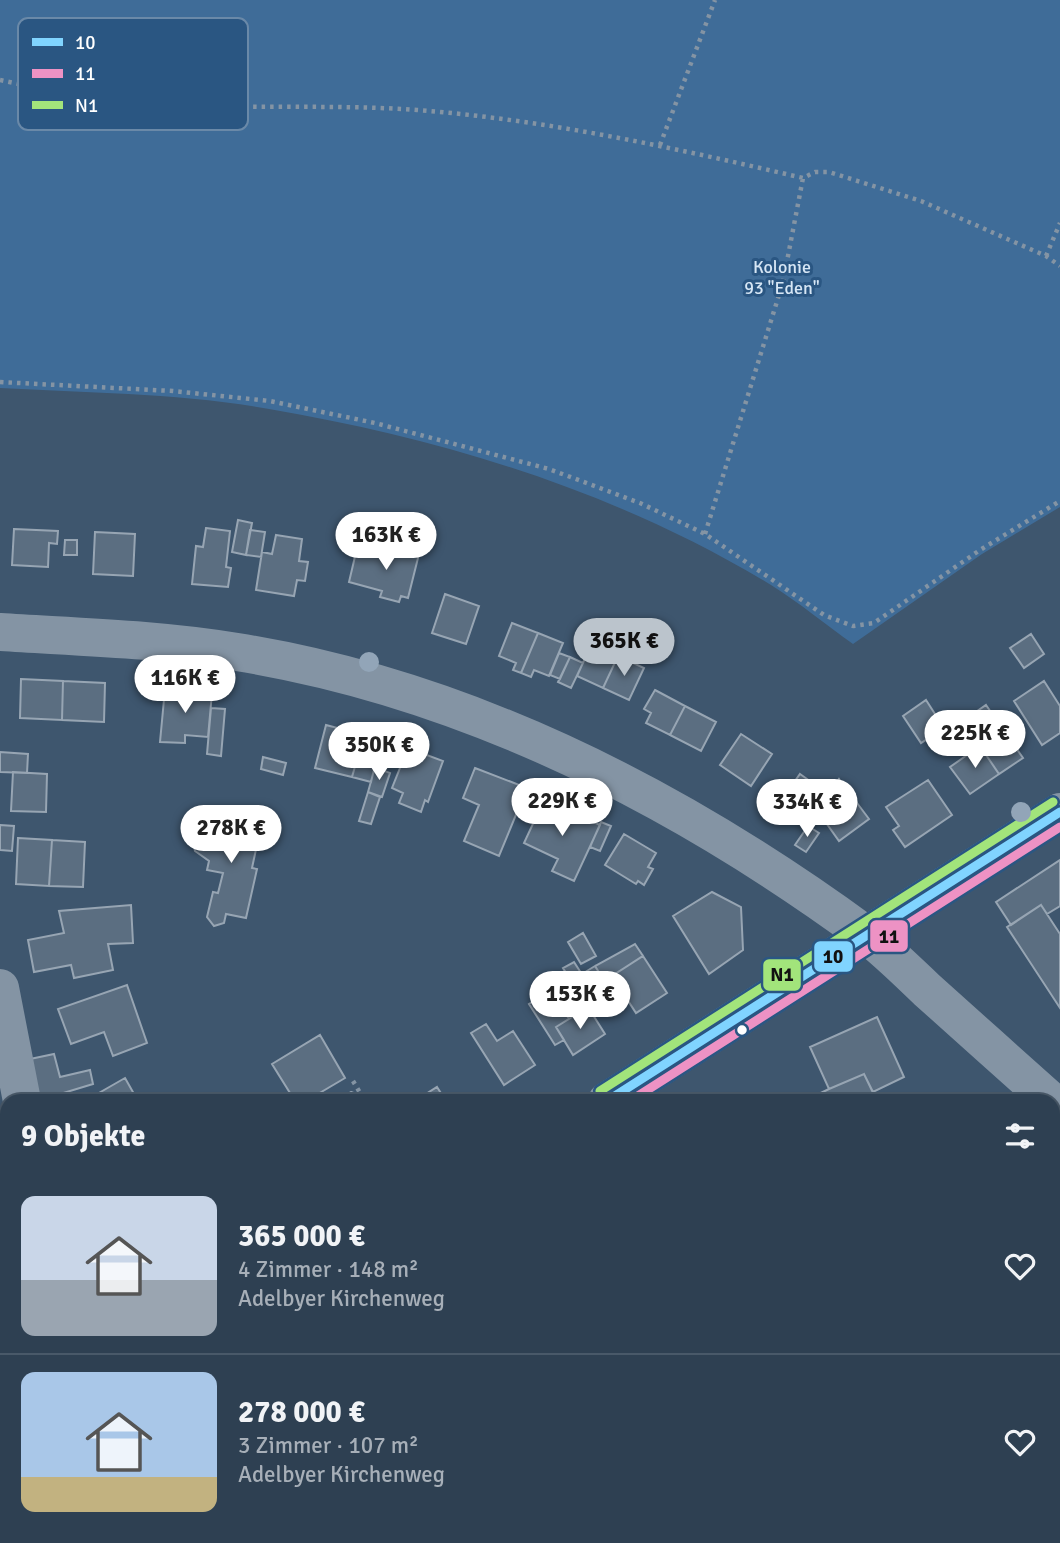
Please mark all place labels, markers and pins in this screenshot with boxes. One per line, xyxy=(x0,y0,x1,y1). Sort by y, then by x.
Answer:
pin: 163K € xyxy=(329,512,443,572)
pin: 365K € xyxy=(567,618,681,678)
pin: 116K € xyxy=(128,656,242,715)
pin: 225K € xyxy=(918,710,1032,770)
pin: 350K € xyxy=(322,722,436,782)
pin: 229K € xyxy=(505,778,619,838)
pin: 334K € xyxy=(750,780,864,839)
pin: 278K € xyxy=(174,806,288,865)
pin: 153K € xyxy=(523,972,637,1031)
unlabelled marker xyxy=(735,1023,749,1037)

